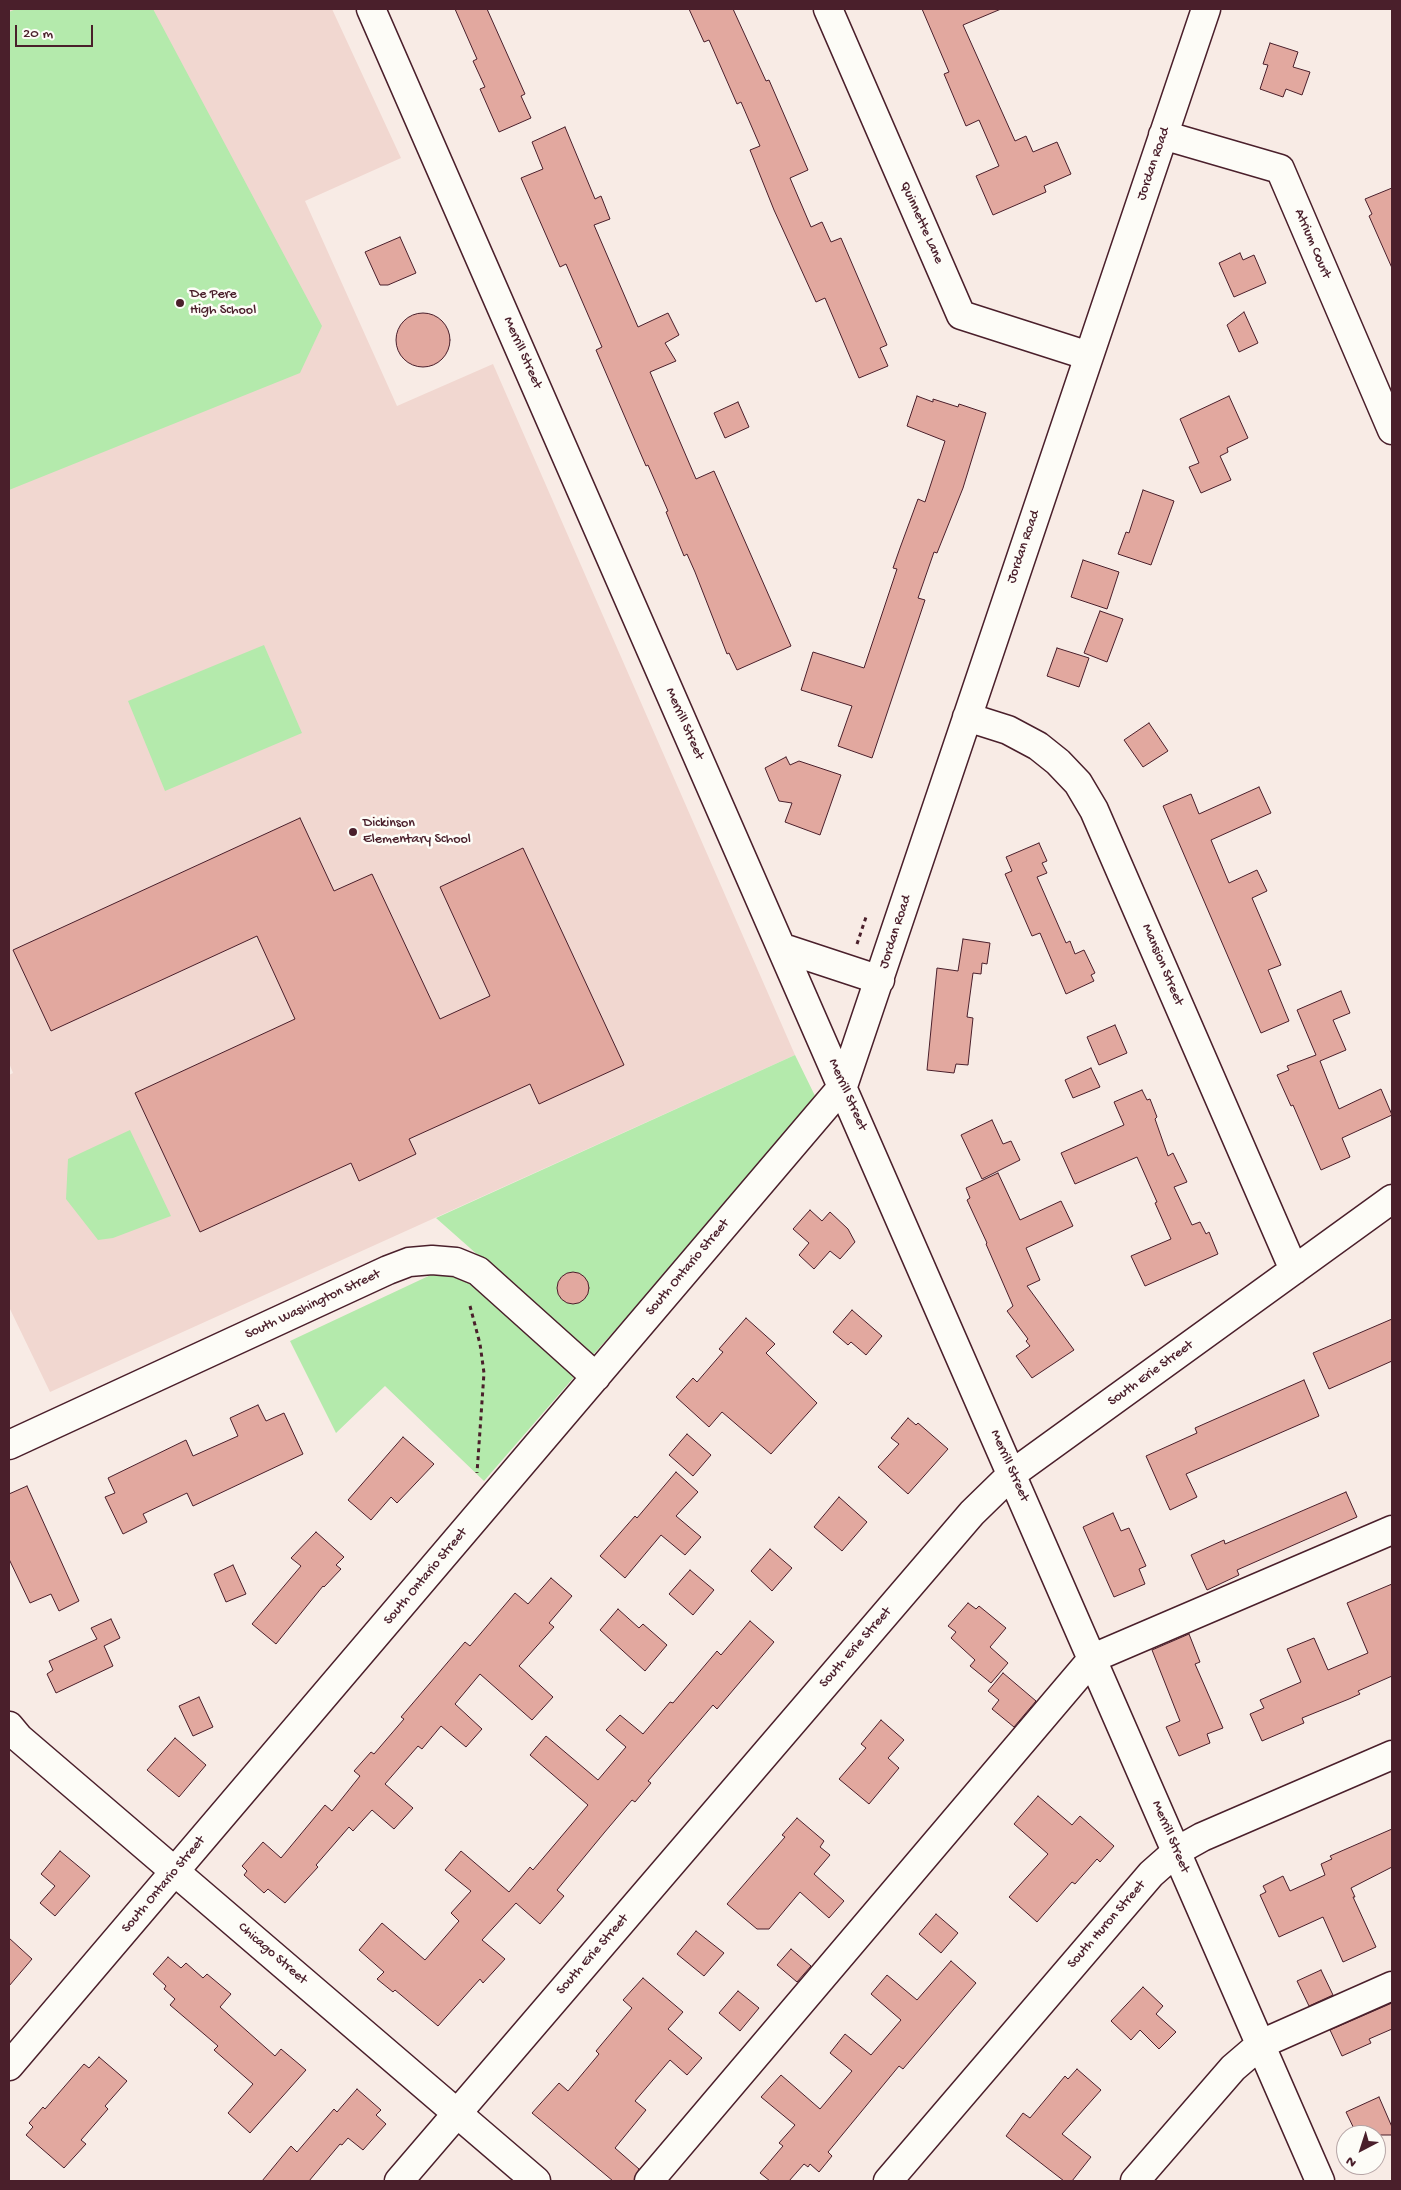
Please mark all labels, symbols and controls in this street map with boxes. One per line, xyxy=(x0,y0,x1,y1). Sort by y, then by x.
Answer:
scale bar xyxy=(18,15,95,47)
text: 20 m xyxy=(23,25,53,43)
street label: Jordan Road xyxy=(1134,125,1174,203)
street label: Quinnette Lane xyxy=(895,179,947,267)
street label: Atrium Court xyxy=(1290,207,1334,281)
place label: De Pere High School xyxy=(190,287,256,320)
marker: De Pere High School xyxy=(174,297,186,309)
street label: Merrill Street xyxy=(499,315,545,391)
street label: Jordan Road xyxy=(1004,508,1044,586)
street label: Merrill Street xyxy=(661,686,707,762)
place label: Dickinson Elementary School xyxy=(363,816,471,849)
marker: Dickinson Elementary School xyxy=(347,826,359,838)
street label: Jordan Road xyxy=(876,893,916,971)
street label: Mansion Street xyxy=(1137,922,1187,1008)
street label: Merrill Street xyxy=(824,1057,870,1133)
street label: South Ontario Street xyxy=(643,1216,733,1320)
street label: South Washington Street xyxy=(243,1266,383,1344)
street label: South Erie Street xyxy=(1105,1337,1197,1411)
street label: Merrill Street xyxy=(986,1428,1032,1504)
street label: South Ontario Street xyxy=(381,1525,471,1629)
street label: South Erie Street xyxy=(816,1604,896,1692)
street label: Merrill Street xyxy=(1147,1798,1193,1876)
street label: South Ontario Street xyxy=(119,1833,209,1937)
street label: South Huron Street xyxy=(1064,1878,1150,1972)
street label: South Erie Street xyxy=(553,1911,633,1999)
street label: Chicago Street xyxy=(234,1919,310,1989)
north arrow xyxy=(1336,2125,1386,2175)
text: N xyxy=(1343,2152,1361,2171)

